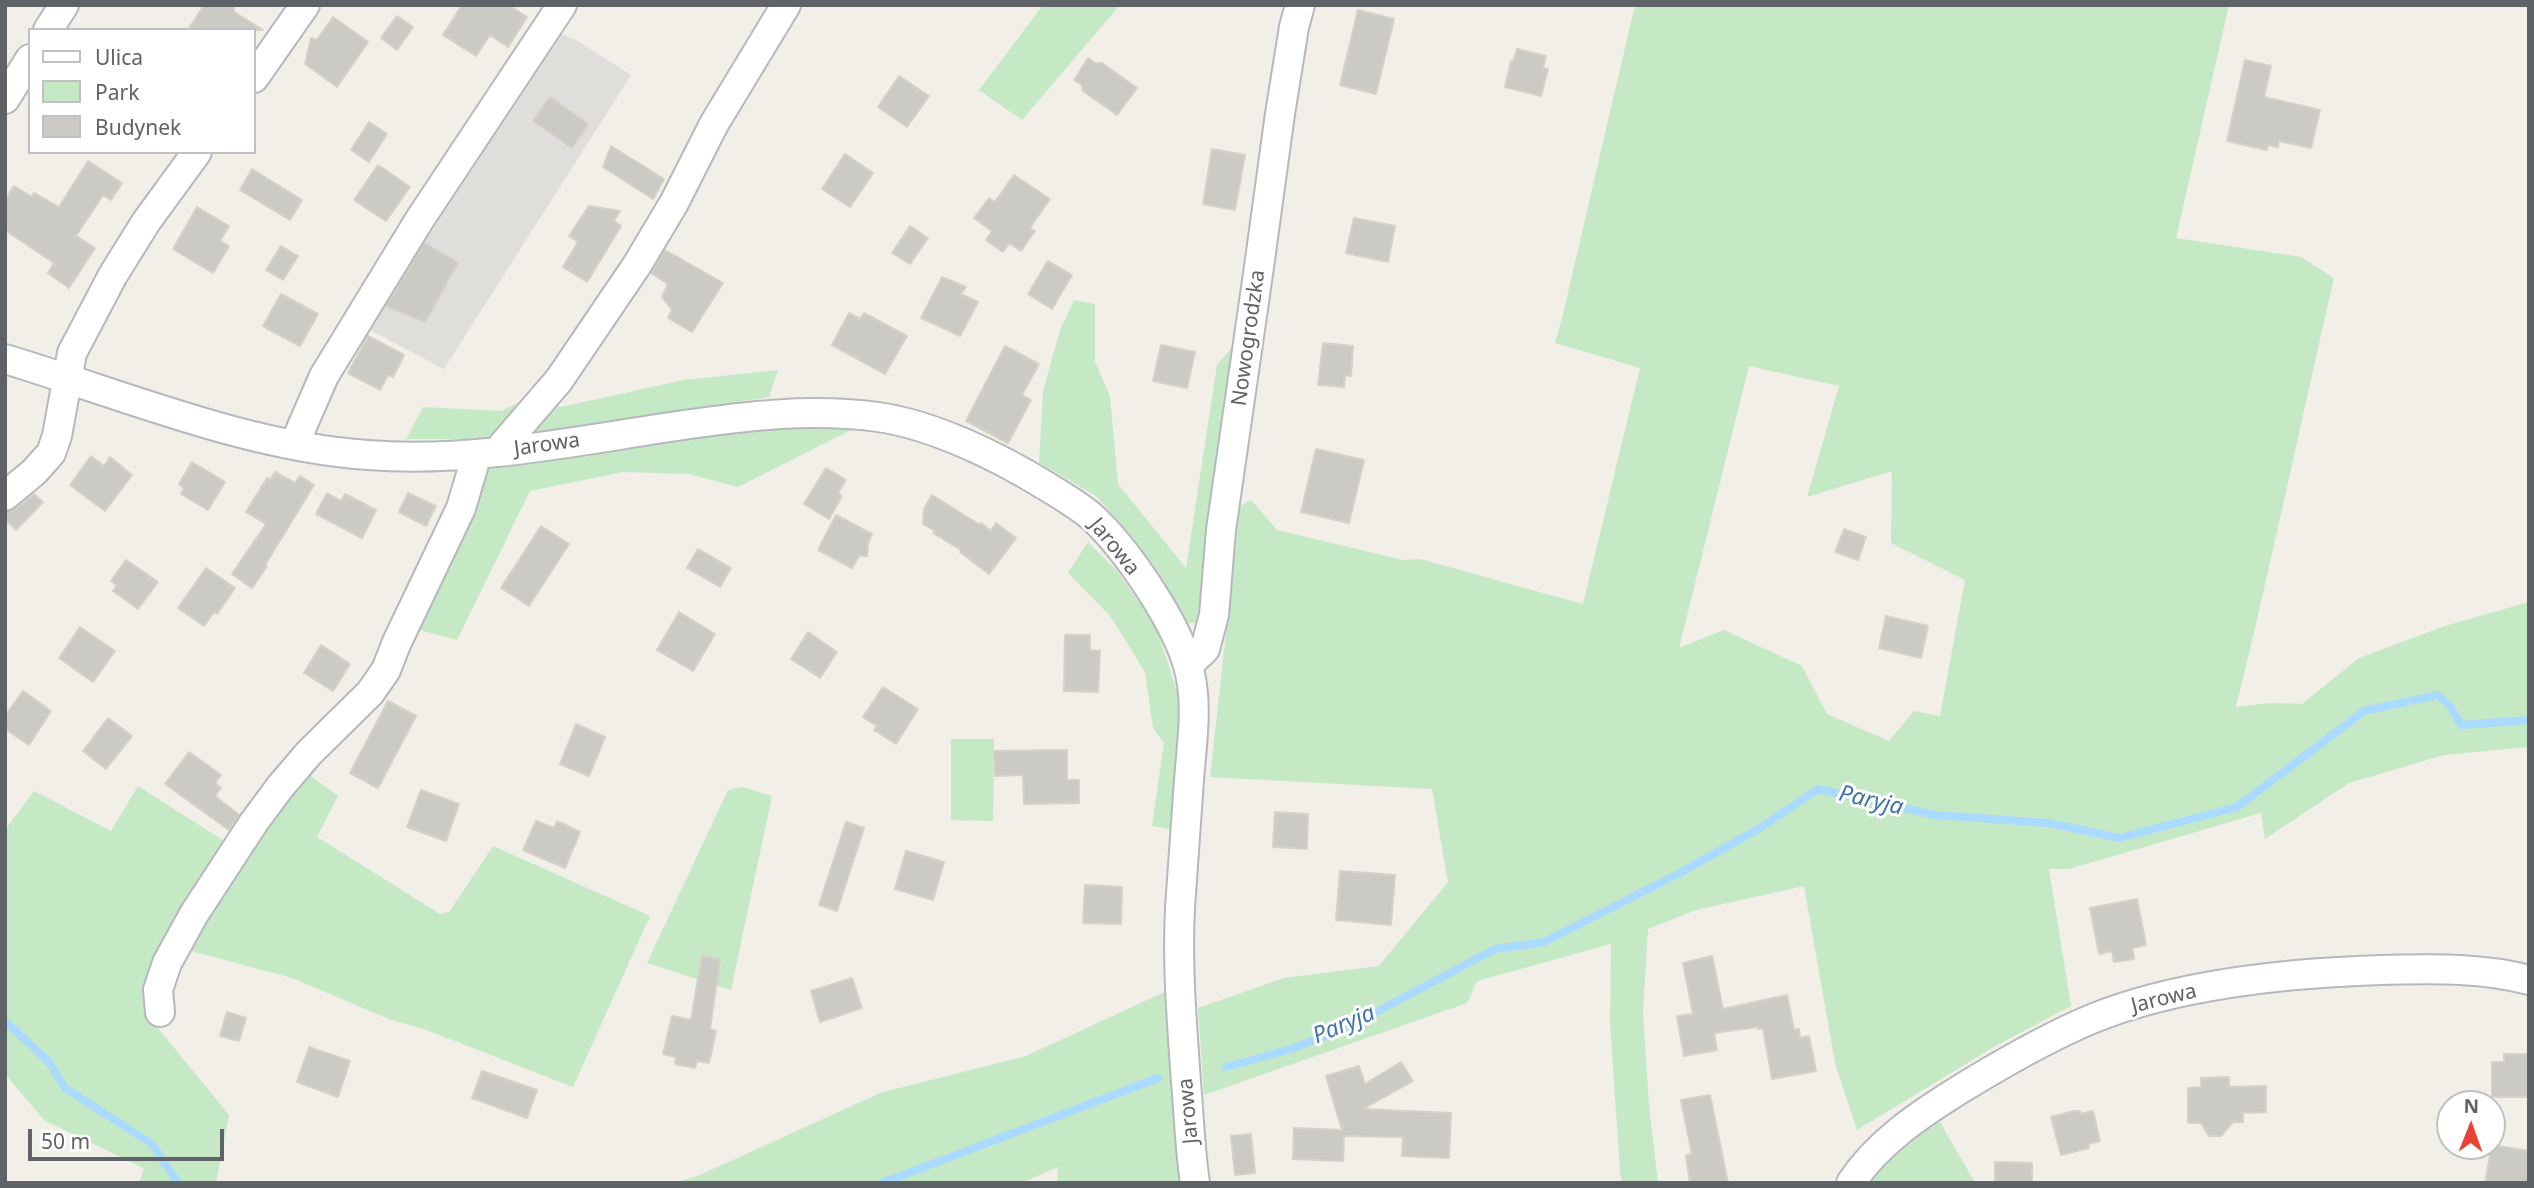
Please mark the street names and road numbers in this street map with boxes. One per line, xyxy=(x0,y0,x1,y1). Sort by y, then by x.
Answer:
street label: Nowogrodzka xyxy=(1227,268,1271,408)
street label: Jarowa xyxy=(512,428,582,462)
street label: Jarowa xyxy=(1083,513,1145,581)
street label: Jarowa xyxy=(2129,979,2199,1019)
street label: Jarowa xyxy=(1174,1077,1204,1145)

